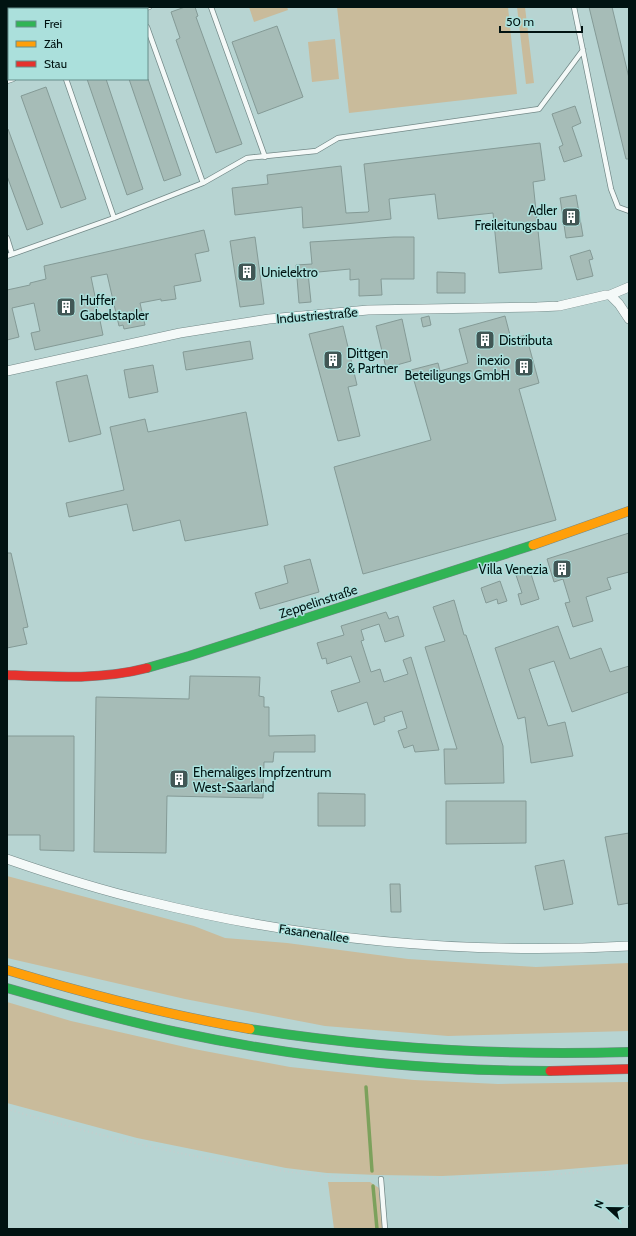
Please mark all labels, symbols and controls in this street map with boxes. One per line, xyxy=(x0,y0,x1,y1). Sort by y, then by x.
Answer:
legend xyxy=(8,8,148,80)
scale bar xyxy=(500,8,582,34)
text: 50 m xyxy=(506,14,534,29)
text: Frei xyxy=(44,16,62,31)
text: Zäh xyxy=(44,36,63,51)
text: Stau xyxy=(44,56,67,71)
place label: Adler Freileitungsbau xyxy=(474,202,558,233)
building icon: Adler Freileitungsbau xyxy=(560,206,582,228)
building icon: Unielektro xyxy=(236,261,258,283)
place label: Unielektro xyxy=(261,264,318,280)
place label: Huffer Gabelstapler xyxy=(80,292,150,323)
building icon: Huffer Gabelstapler xyxy=(55,296,77,318)
street label: Industriestraße xyxy=(276,303,359,327)
building icon: Distributa xyxy=(474,329,496,351)
place label: Distributa xyxy=(499,332,553,348)
place label: Dittgen & Partner xyxy=(347,345,399,376)
building icon: Dittgen & Partner xyxy=(322,349,344,371)
place label: inexio Beteiligungs GmbH xyxy=(404,352,510,383)
building icon: inexio Beteiligungs GmbH xyxy=(513,356,535,378)
building icon: Villa Venezia xyxy=(551,558,573,580)
place label: Villa Venezia xyxy=(479,561,549,577)
street label: Zeppelinstraße xyxy=(277,581,360,621)
place label: Ehemaliges Impfzentrum West-Saarland xyxy=(193,764,331,795)
building icon: Ehemaliges Impfzentrum West-Saarland xyxy=(168,768,190,790)
street label: Fasanenallee xyxy=(278,920,350,946)
north arrow xyxy=(588,1188,628,1228)
text: N xyxy=(591,1198,607,1210)

